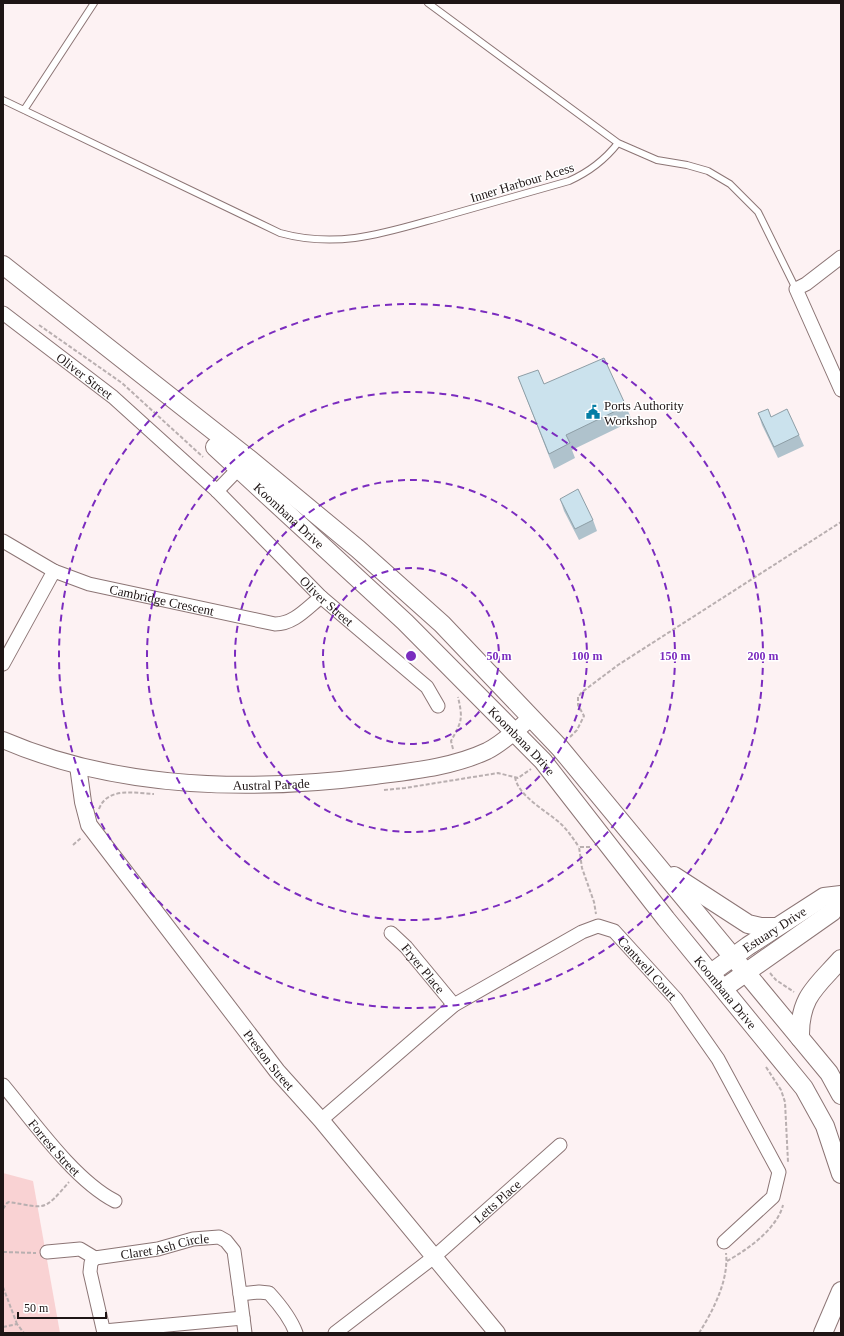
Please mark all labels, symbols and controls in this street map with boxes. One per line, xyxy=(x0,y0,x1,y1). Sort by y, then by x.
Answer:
street label: Inner Harbour Acess xyxy=(469,160,576,205)
street label: Oliver Street xyxy=(53,350,116,402)
place label: Ports Authority Workshop xyxy=(604,398,684,428)
public building icon: Ports Authority Workshop xyxy=(585,404,601,420)
street label: Koombana Drive xyxy=(251,480,327,552)
street label: Oliver Street xyxy=(297,573,357,629)
street label: Cambridge Crescent xyxy=(108,582,216,619)
centre of rings xyxy=(404,649,418,663)
text: 50 m xyxy=(487,649,512,663)
text: 100 m xyxy=(572,649,603,663)
text: 150 m xyxy=(660,649,691,663)
text: 200 m xyxy=(748,649,779,663)
street label: Koombana Drive xyxy=(485,703,558,779)
street label: Austral Parade xyxy=(233,776,310,793)
street label: Estuary Drive xyxy=(740,903,809,955)
street label: Cantwell Court xyxy=(615,934,680,1003)
street label: Fryer Place xyxy=(398,941,448,996)
street label: Koombana Drive xyxy=(691,953,760,1032)
street label: Preston Street xyxy=(240,1027,298,1093)
street label: Forrest Street xyxy=(25,1116,84,1180)
street label: Letts Place xyxy=(471,1177,524,1226)
street label: Claret Ash Circle xyxy=(120,1231,210,1262)
scale bar xyxy=(18,1294,106,1320)
text: 50 m xyxy=(24,1301,49,1315)

